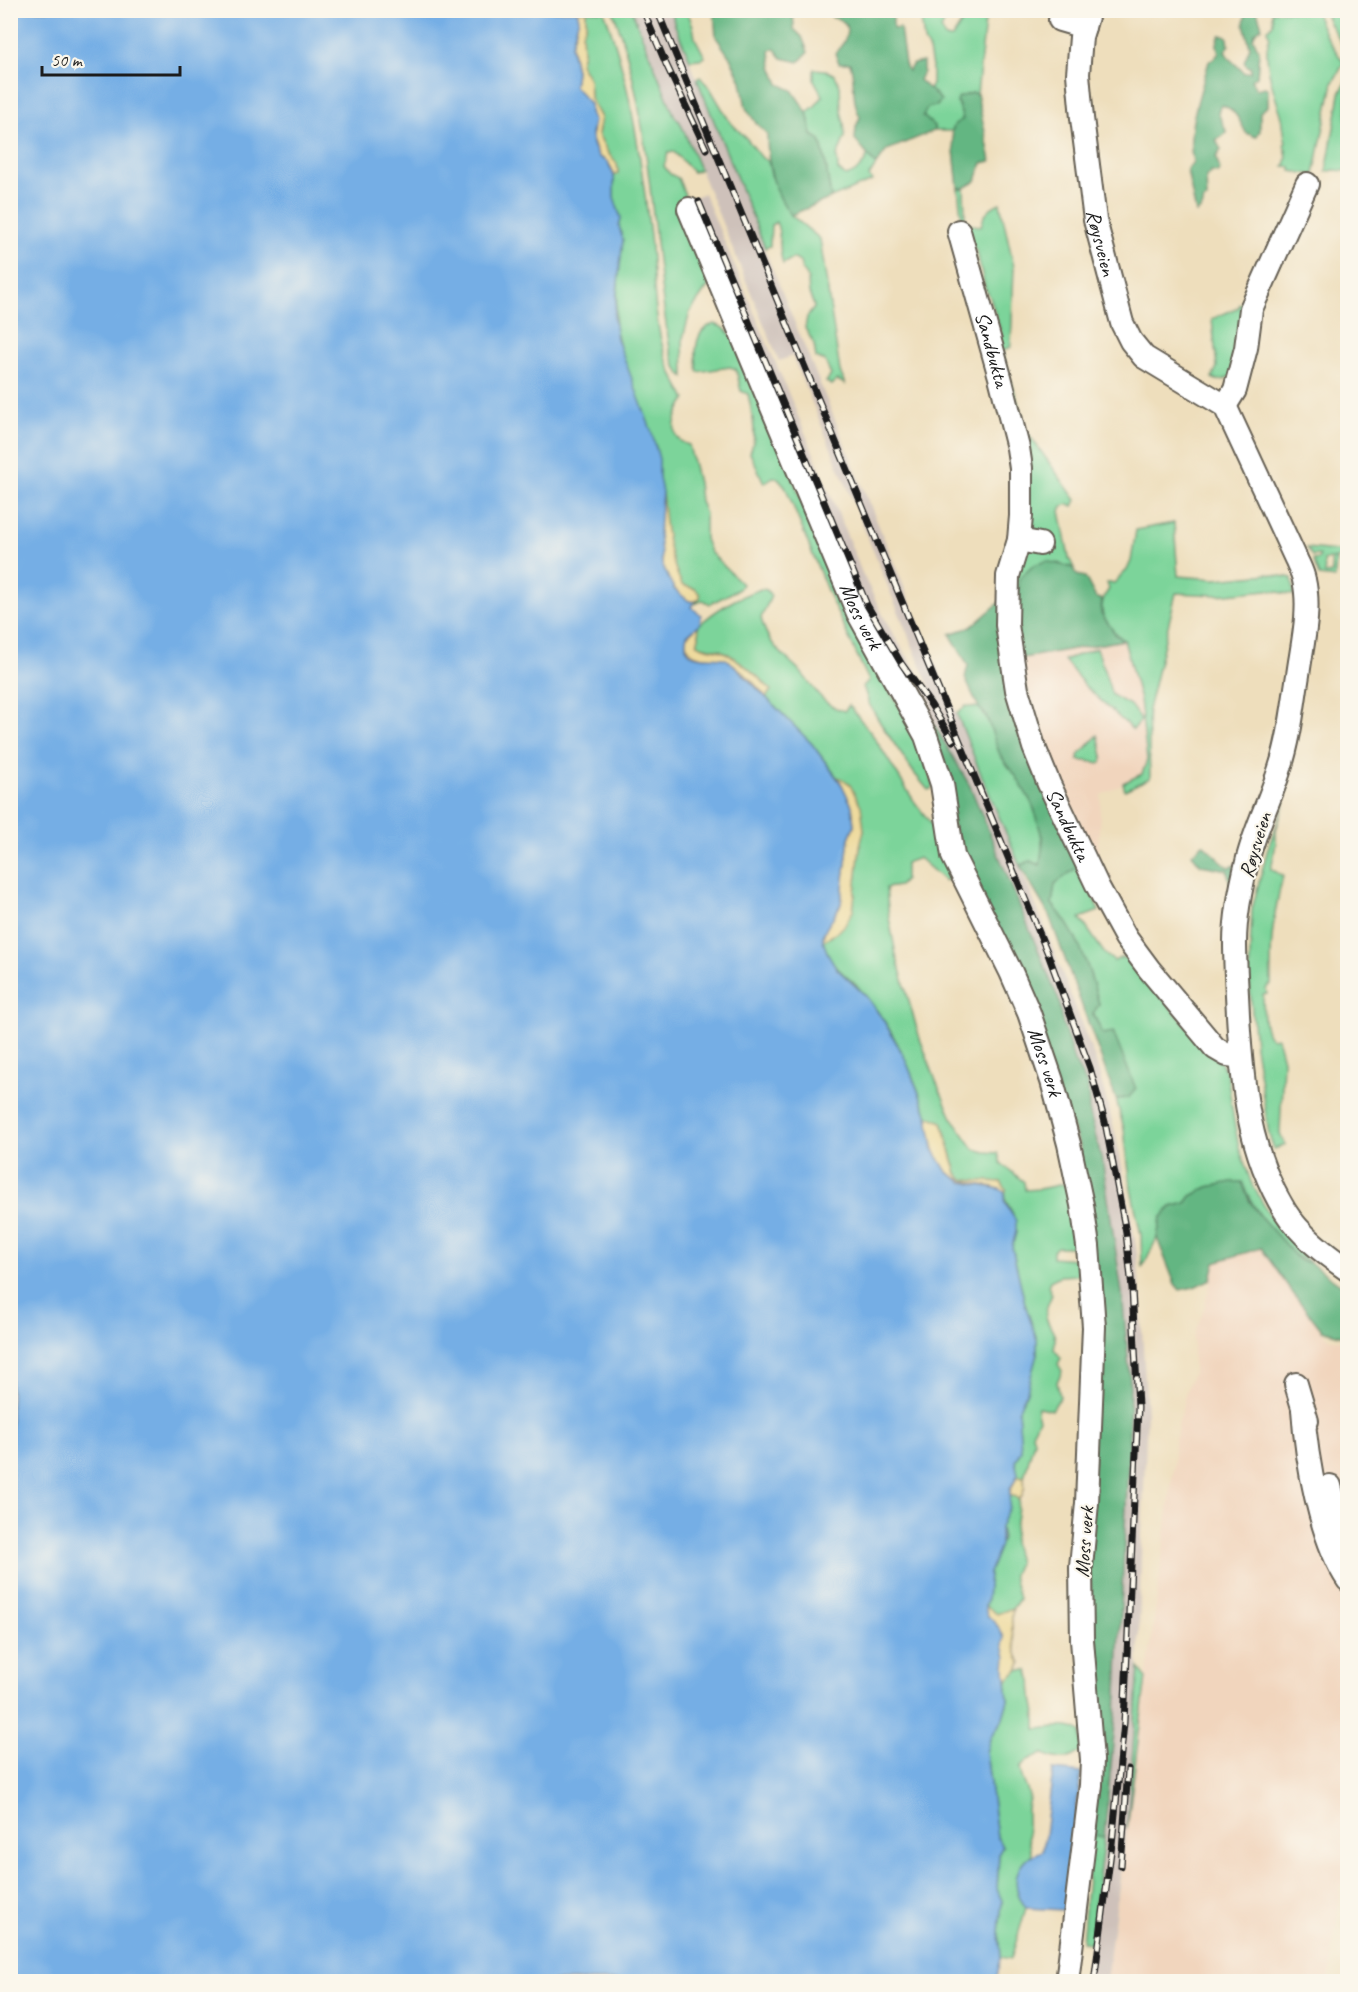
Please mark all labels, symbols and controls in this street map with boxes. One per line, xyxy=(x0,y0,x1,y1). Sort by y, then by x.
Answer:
scale bar xyxy=(42,39,180,77)
text: 50 m xyxy=(51,49,84,71)
street label: Røysveien xyxy=(1081,209,1122,279)
street label: Sandbukta xyxy=(969,309,1016,392)
street label: Moss verk xyxy=(834,579,889,655)
street label: Sandbukta xyxy=(1040,784,1098,867)
street label: Røysveien xyxy=(1233,809,1277,881)
street label: Moss verk xyxy=(1022,1024,1069,1100)
street label: Moss verk xyxy=(1069,1504,1100,1578)

